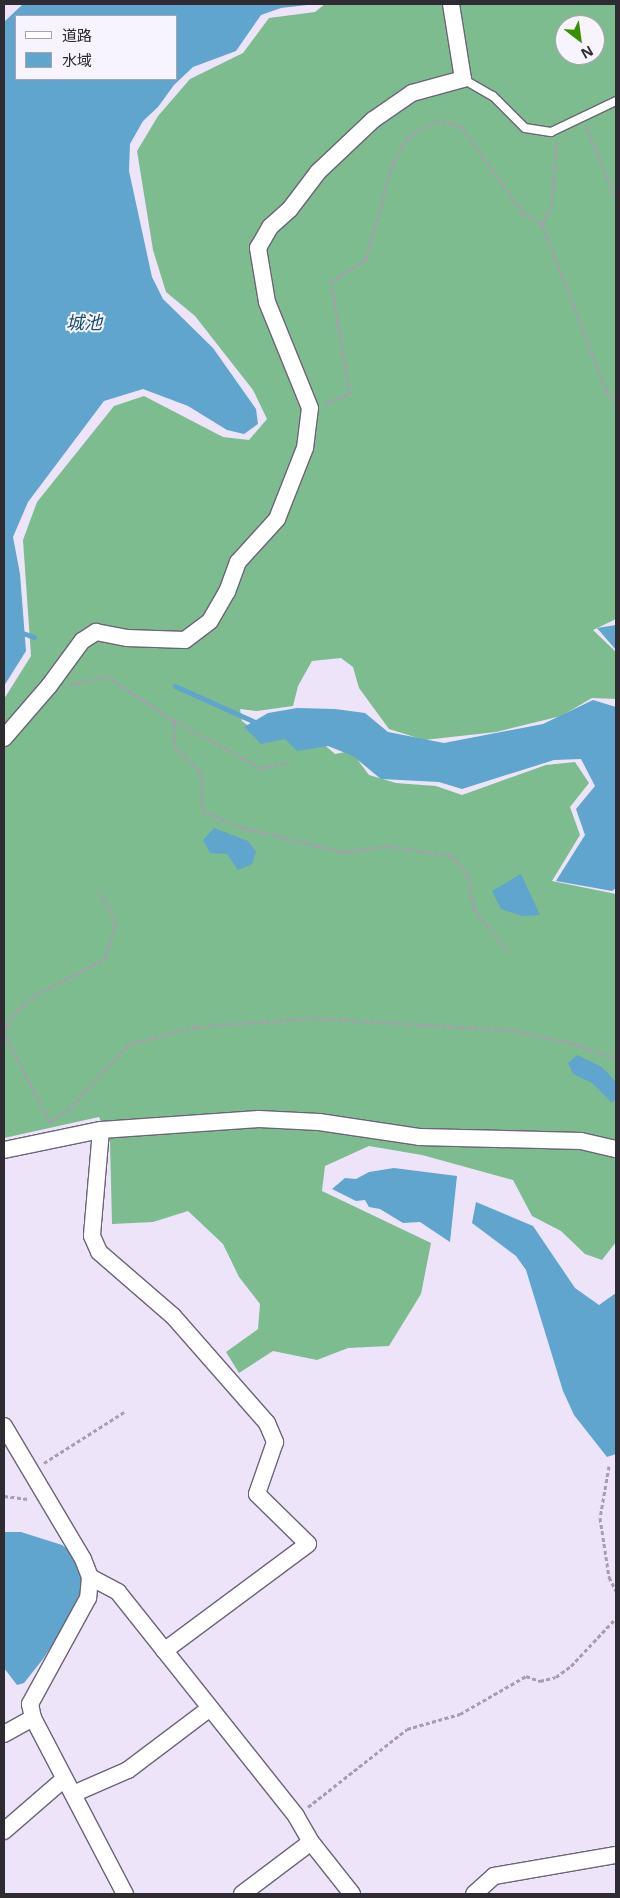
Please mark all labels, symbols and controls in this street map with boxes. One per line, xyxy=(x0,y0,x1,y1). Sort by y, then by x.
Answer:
legend xyxy=(15,15,178,80)
north arrow xyxy=(555,15,605,65)
text: 道路 xyxy=(62,25,92,45)
text: N xyxy=(578,41,597,64)
text: 水域 xyxy=(62,50,92,70)
water label: 城池 xyxy=(66,311,102,333)

